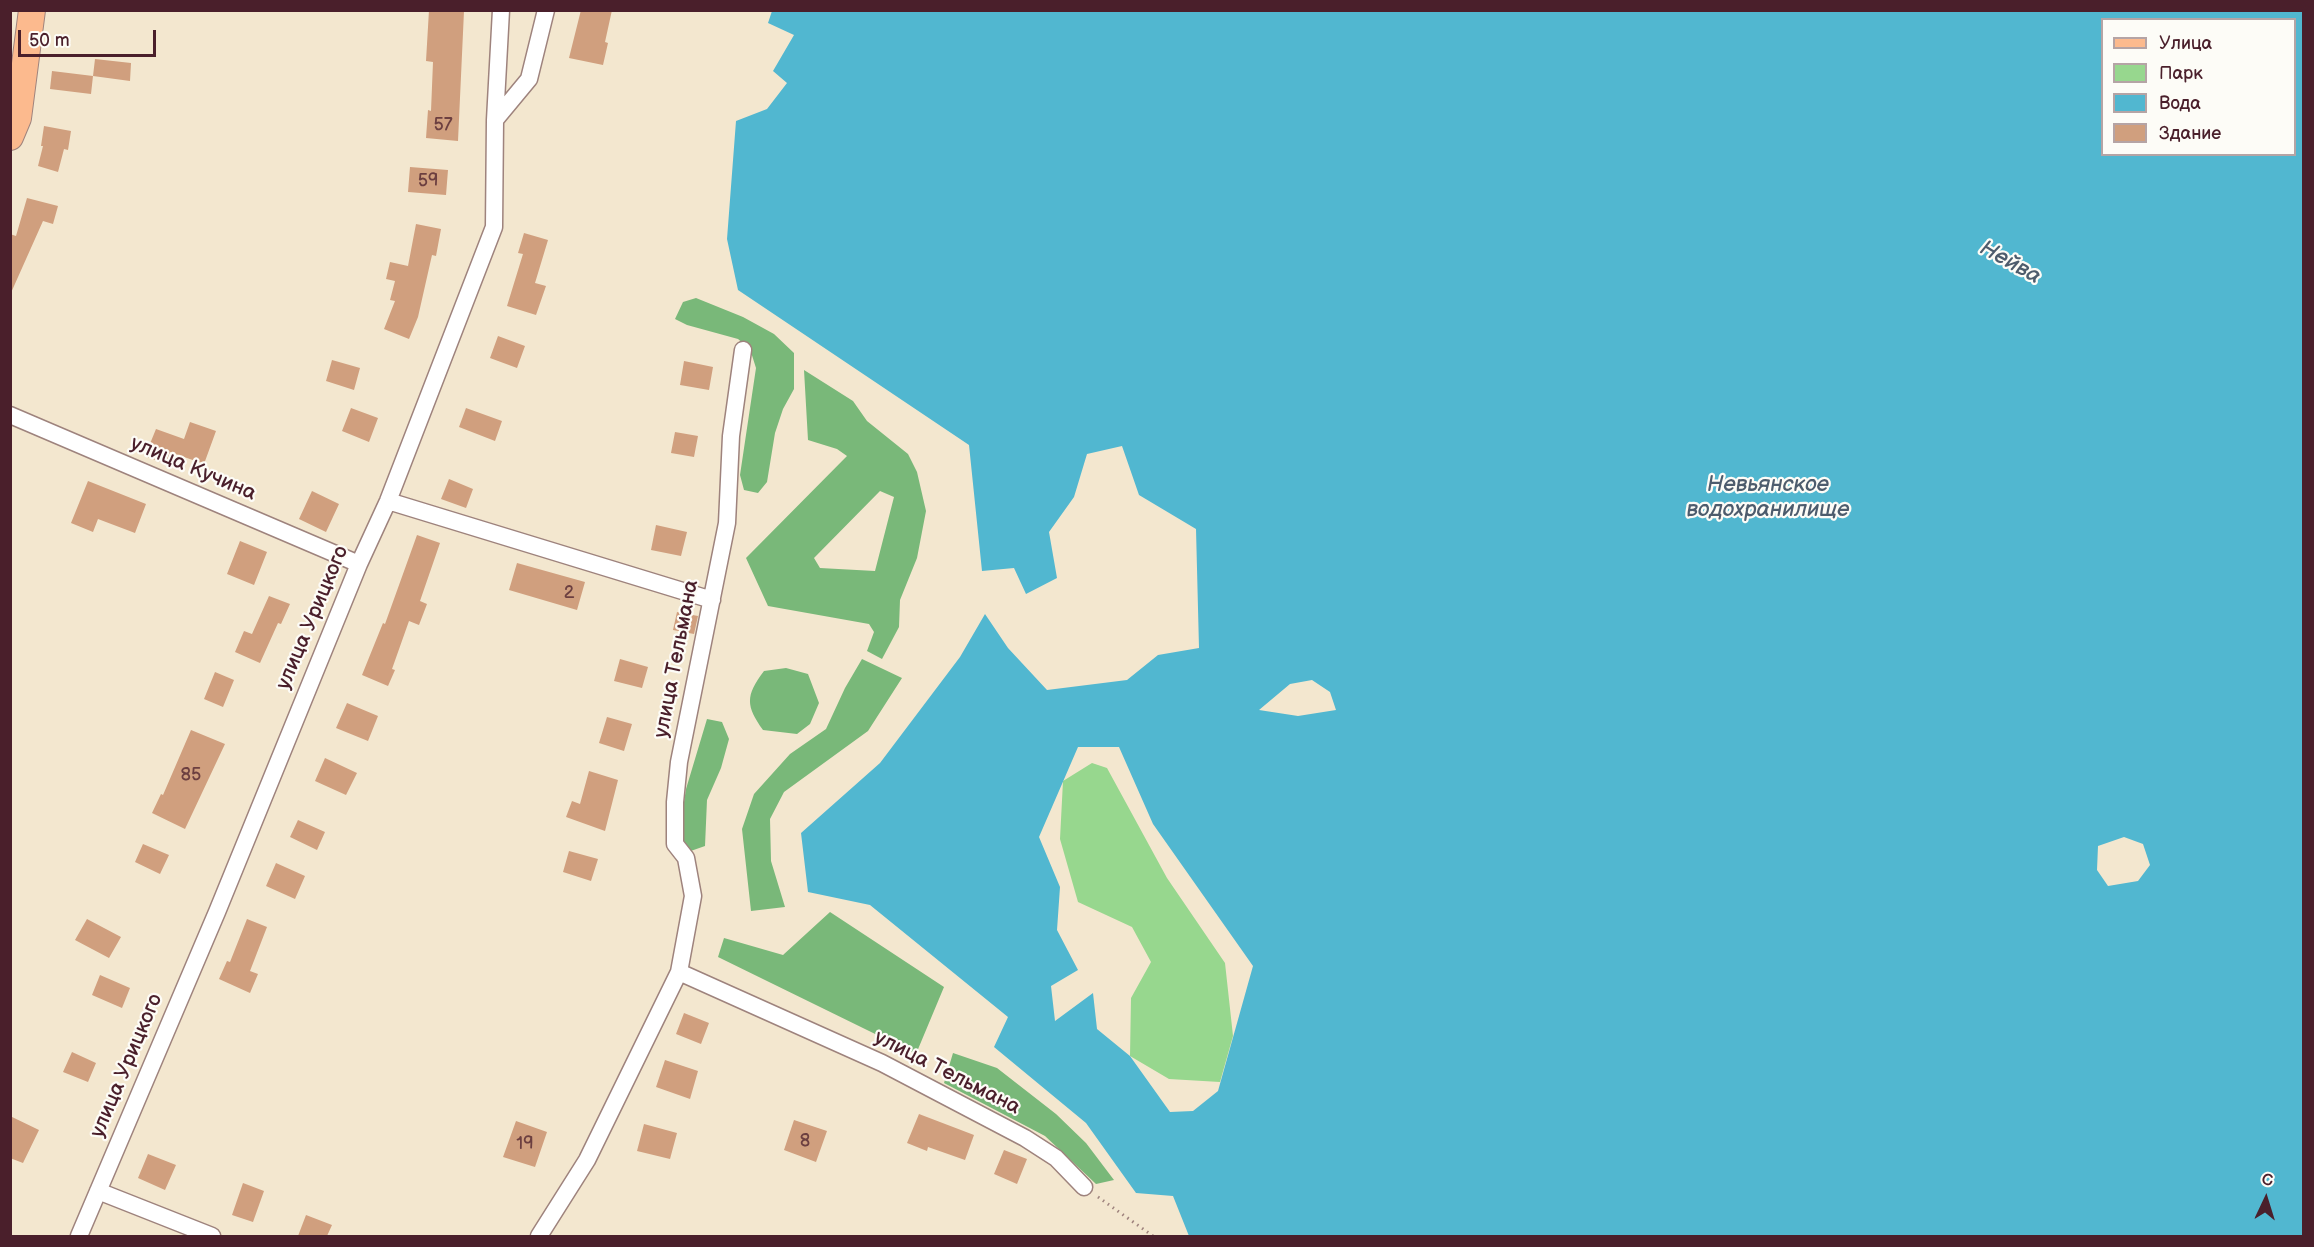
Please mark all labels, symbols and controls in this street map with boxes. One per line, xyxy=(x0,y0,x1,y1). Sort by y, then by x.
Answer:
scale bar xyxy=(21,18,159,56)
legend xyxy=(2101,18,2296,156)
text: 50 m xyxy=(29,30,70,51)
text: Улица xyxy=(2159,33,2212,54)
text: Парк xyxy=(2159,63,2203,84)
text: Вода xyxy=(2159,93,2201,114)
house number: 57 xyxy=(433,114,453,136)
text: Здание xyxy=(2159,123,2221,144)
house number: 59 xyxy=(418,170,438,192)
water label: Нейва xyxy=(1975,236,2045,290)
street label: улица Кучина xyxy=(126,431,260,507)
water label: Невьянское водохранилище xyxy=(1686,472,1850,524)
street label: улица Урицкого xyxy=(271,542,355,694)
street label: улица Тельмана xyxy=(649,578,705,740)
house number: 2 xyxy=(564,582,574,604)
house number: 85 xyxy=(181,764,201,786)
street label: улица Урицкого xyxy=(85,990,169,1142)
street label: улица Тельмана xyxy=(870,1025,1024,1121)
house number: 8 xyxy=(800,1130,810,1152)
house number: 19 xyxy=(516,1133,534,1155)
north arrow xyxy=(2236,1169,2296,1229)
text: С xyxy=(2261,1171,2274,1190)

